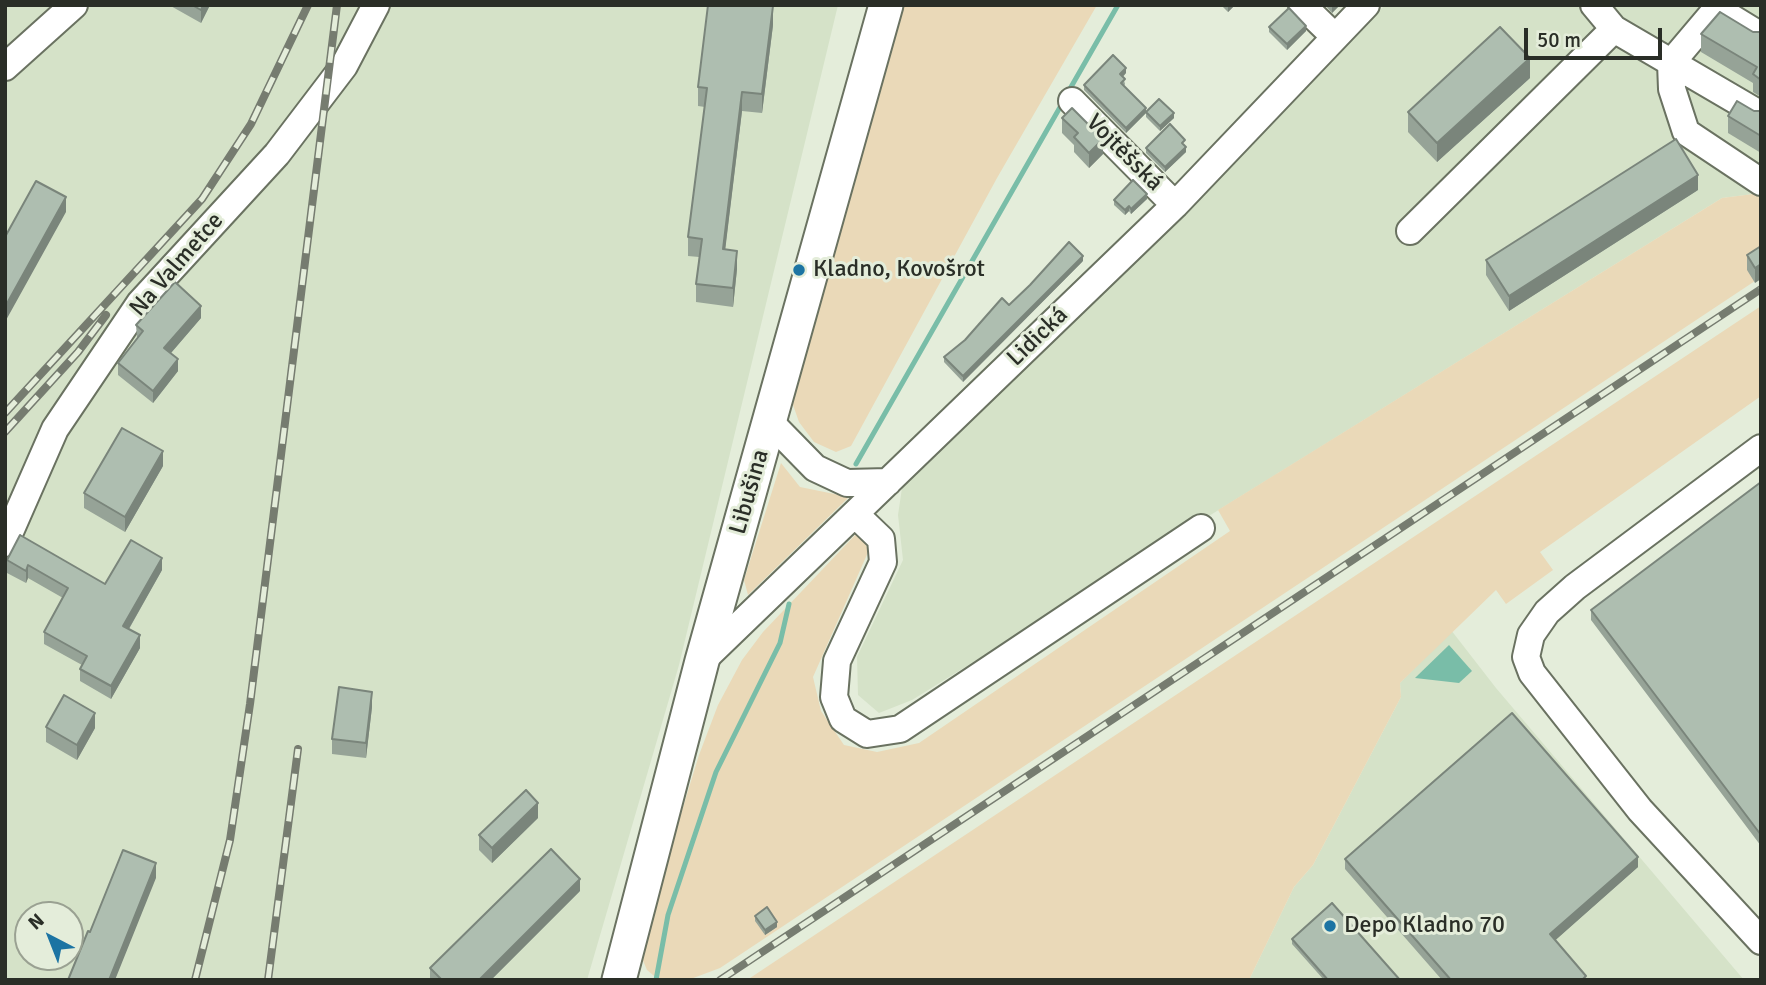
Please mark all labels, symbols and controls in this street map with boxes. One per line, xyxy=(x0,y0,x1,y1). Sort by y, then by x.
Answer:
scale bar xyxy=(1528,14,1666,58)
text: 50 m xyxy=(1537,27,1581,53)
street label: Vojtěšská xyxy=(1080,109,1168,197)
street label: Na Valmetce xyxy=(124,207,230,323)
place label: Kladno, Kovošrot xyxy=(813,256,985,284)
marker: Kladno, Kovošrot xyxy=(791,262,807,278)
street label: Lidická xyxy=(1002,301,1074,373)
street label: Libušina xyxy=(724,446,776,538)
north arrow xyxy=(14,901,84,971)
text: N xyxy=(23,909,49,935)
place label: Depo Kladno 70 xyxy=(1344,912,1505,940)
marker: Depo Kladno 70 xyxy=(1322,918,1338,934)

